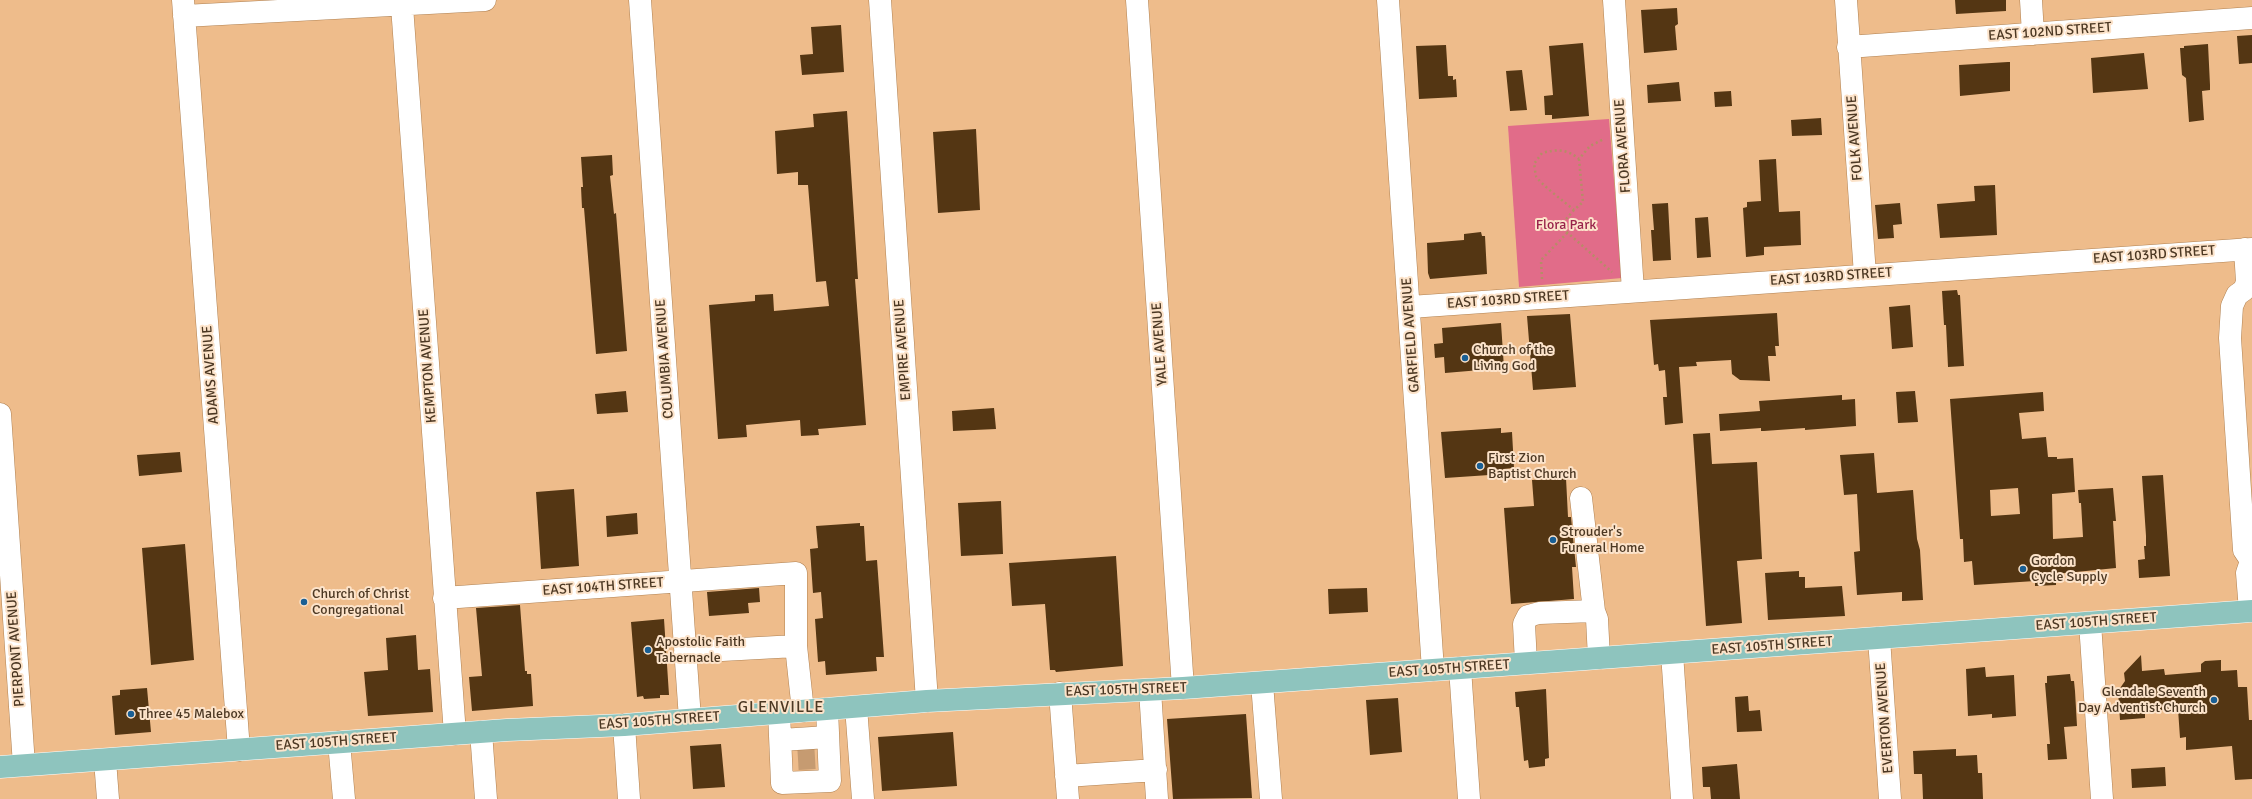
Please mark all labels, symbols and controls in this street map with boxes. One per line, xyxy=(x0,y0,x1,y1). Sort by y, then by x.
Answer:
street label: EAST 102ND STREET xyxy=(1988,19,2112,45)
street label: FOLK AVENUE xyxy=(1844,95,1866,181)
street label: FLORA AVENUE xyxy=(1611,98,1635,194)
park label: Flora Park xyxy=(1536,217,1596,233)
street label: EAST 103RD STREET xyxy=(2092,242,2216,268)
street label: EAST 103RD STREET xyxy=(1769,264,1893,290)
street label: GARFIELD AVENUE xyxy=(1399,277,1423,393)
street label: EAST 103RD STREET xyxy=(1446,287,1570,313)
street label: COLUMBIA AVENUE xyxy=(652,299,678,419)
street label: EMPIRE AVENUE xyxy=(891,299,915,401)
street label: YALE AVENUE xyxy=(1149,302,1171,386)
street label: KEMPTON AVENUE xyxy=(416,308,440,424)
street label: ADAMS AVENUE xyxy=(199,325,223,425)
place label: Church of the Living God xyxy=(1473,342,1553,374)
marker: Church of the Living God xyxy=(1460,353,1470,363)
place label: First Zion Baptist Church xyxy=(1488,450,1577,482)
marker: First Zion Baptist Church xyxy=(1475,461,1485,471)
place label: Strouder's Funeral Home xyxy=(1561,524,1644,556)
marker: Strouder's Funeral Home xyxy=(1548,535,1558,545)
place label: Gordon Cycle Supply xyxy=(2031,553,2107,586)
marker: Gordon Cycle Supply xyxy=(2018,564,2028,574)
street label: EAST 104TH STREET xyxy=(542,574,664,600)
place label: Church of Christ Congregational xyxy=(312,586,409,618)
street label: PIERPONT AVENUE xyxy=(4,591,28,707)
marker: Church of Christ Congregational xyxy=(299,597,309,607)
street label: EAST 105TH STREET xyxy=(2035,609,2157,635)
street label: EAST 105TH STREET xyxy=(1711,633,1833,659)
place label: Apostolic Faith Tabernacle xyxy=(656,634,745,666)
marker: Apostolic Faith Tabernacle xyxy=(643,645,653,655)
street label: EAST 105TH STREET xyxy=(1388,656,1510,682)
street label: EVERTON AVENUE xyxy=(1873,662,1897,774)
street label: EAST 105TH STREET xyxy=(1065,679,1187,701)
place label: Glendale Seventh Day Adventist Church xyxy=(2078,684,2206,716)
marker: Glendale Seventh Day Adventist Church xyxy=(2209,695,2219,705)
district label: GLENVILLE xyxy=(738,698,824,718)
place label: Three 45 Malebox xyxy=(139,706,244,722)
street label: EAST 105TH STREET xyxy=(598,708,720,734)
marker: Three 45 Malebox xyxy=(126,709,136,719)
street label: EAST 105TH STREET xyxy=(275,729,397,755)

